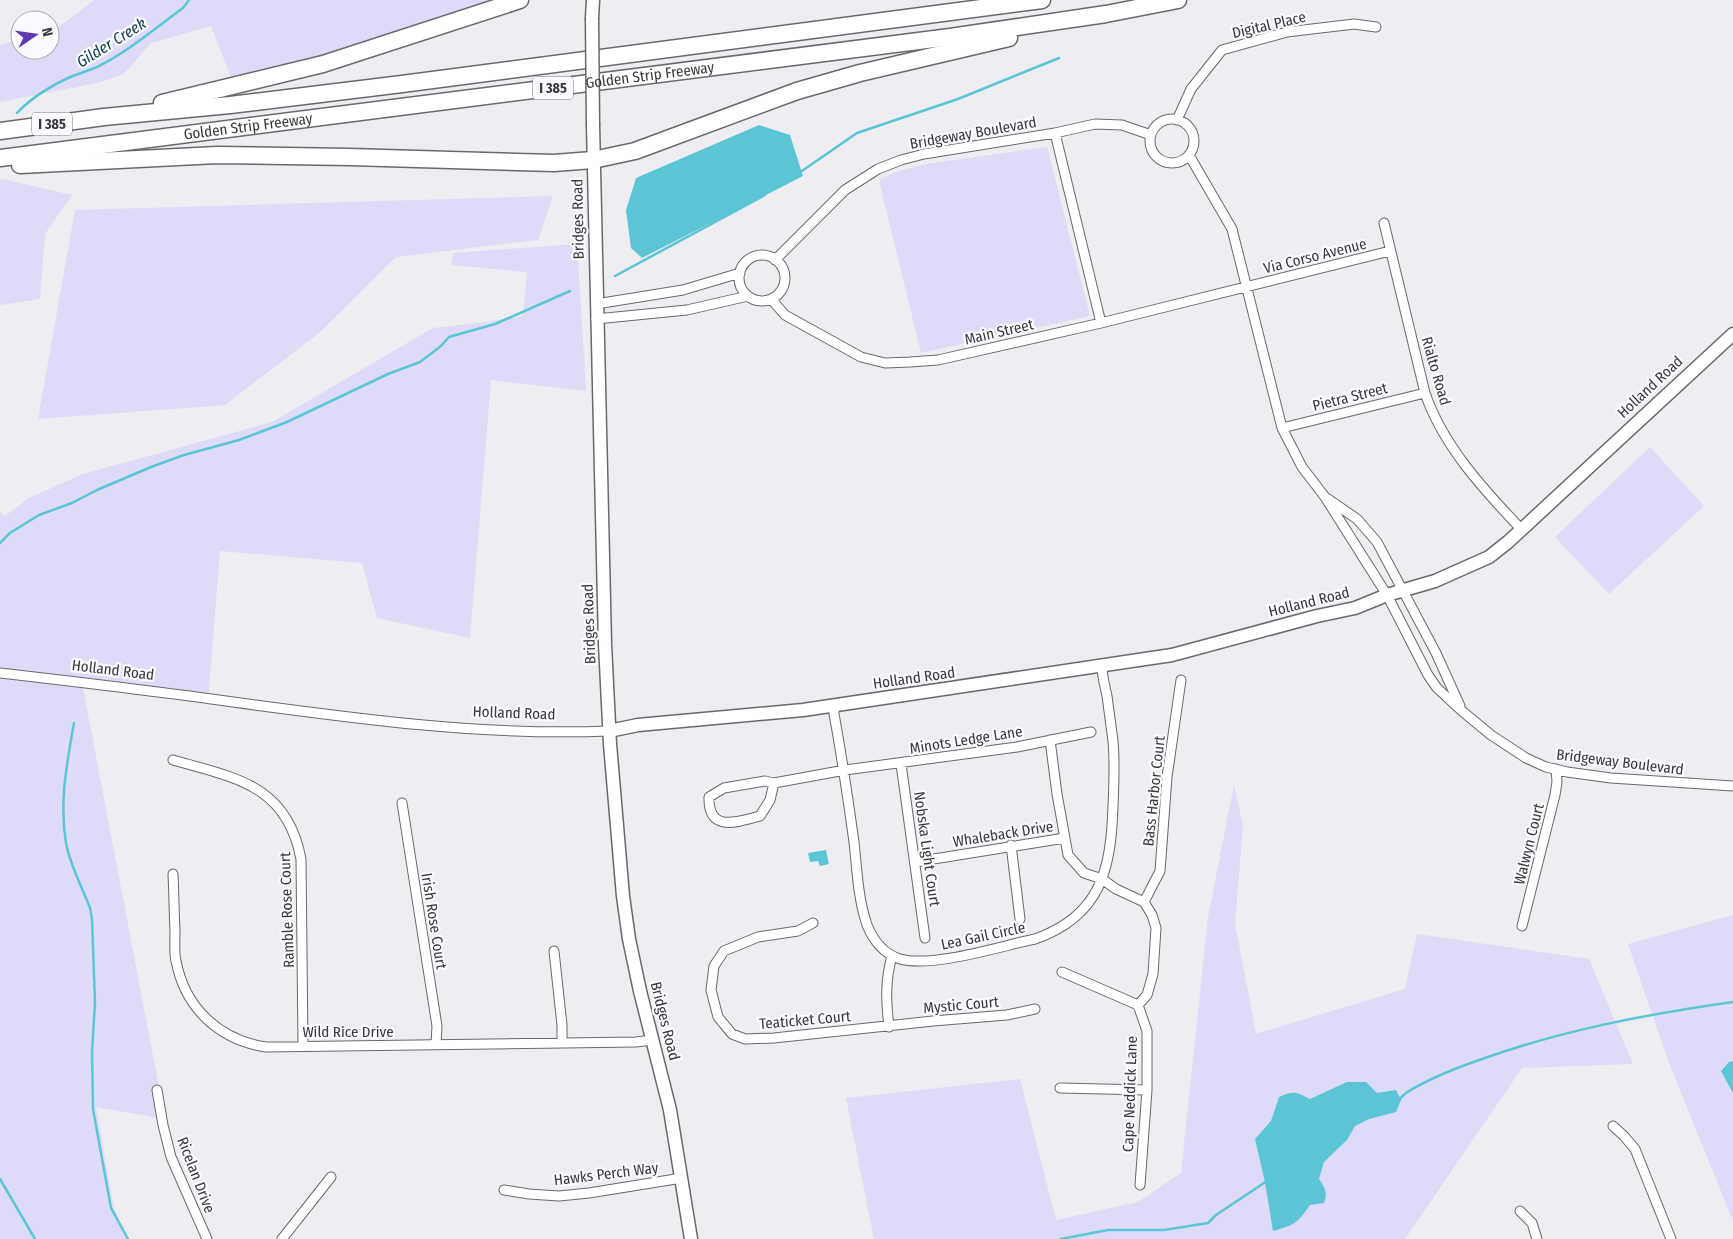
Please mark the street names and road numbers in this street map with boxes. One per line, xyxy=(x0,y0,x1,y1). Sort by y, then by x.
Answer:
street label: Digital Place xyxy=(1230,8,1308,42)
street label: Golden Strip Freeway xyxy=(584,58,715,92)
road number: I 385 xyxy=(533,76,573,100)
street label: Golden Strip Freeway xyxy=(183,109,314,144)
road number: I 385 xyxy=(32,112,72,136)
street label: Bridgeway Boulevard xyxy=(908,113,1038,153)
street label: Bridges Road xyxy=(568,179,588,259)
street label: Via Corso Avenue xyxy=(1262,235,1368,277)
street label: Main Street xyxy=(963,315,1035,349)
street label: Rialto Road xyxy=(1418,335,1454,407)
street label: Holland Road xyxy=(1614,352,1686,422)
street label: Pietra Street xyxy=(1311,379,1389,415)
street label: Bridges Road xyxy=(579,583,599,665)
street label: Holland Road xyxy=(1267,583,1351,621)
street label: Holland Road xyxy=(71,656,155,684)
street label: Holland Road xyxy=(872,663,956,693)
street label: Holland Road xyxy=(472,703,556,723)
street label: Minots Ledge Lane xyxy=(908,722,1024,758)
street label: Bass Harbor Court xyxy=(1139,735,1169,847)
street label: Bridgeway Boulevard xyxy=(1555,745,1685,779)
street label: Nobska Light Court xyxy=(910,790,944,908)
street label: Walwyn Court xyxy=(1510,801,1548,886)
street label: Whaleback Drive xyxy=(951,817,1055,851)
street label: Ramble Rose Court xyxy=(276,852,298,968)
street label: Irish Rose Court xyxy=(418,872,451,970)
street label: Lea Gail Circle xyxy=(939,918,1027,954)
street label: Bridges Road xyxy=(647,980,683,1062)
street label: Mystic Court xyxy=(923,993,999,1017)
street label: Teaticket Court xyxy=(759,1007,852,1033)
street label: Wild Rice Drive xyxy=(302,1023,394,1041)
street label: Cape Neddick Lane xyxy=(1119,1036,1141,1152)
street label: Ricelan Drive xyxy=(173,1134,219,1216)
street label: Hawks Perch Way xyxy=(553,1159,660,1189)

